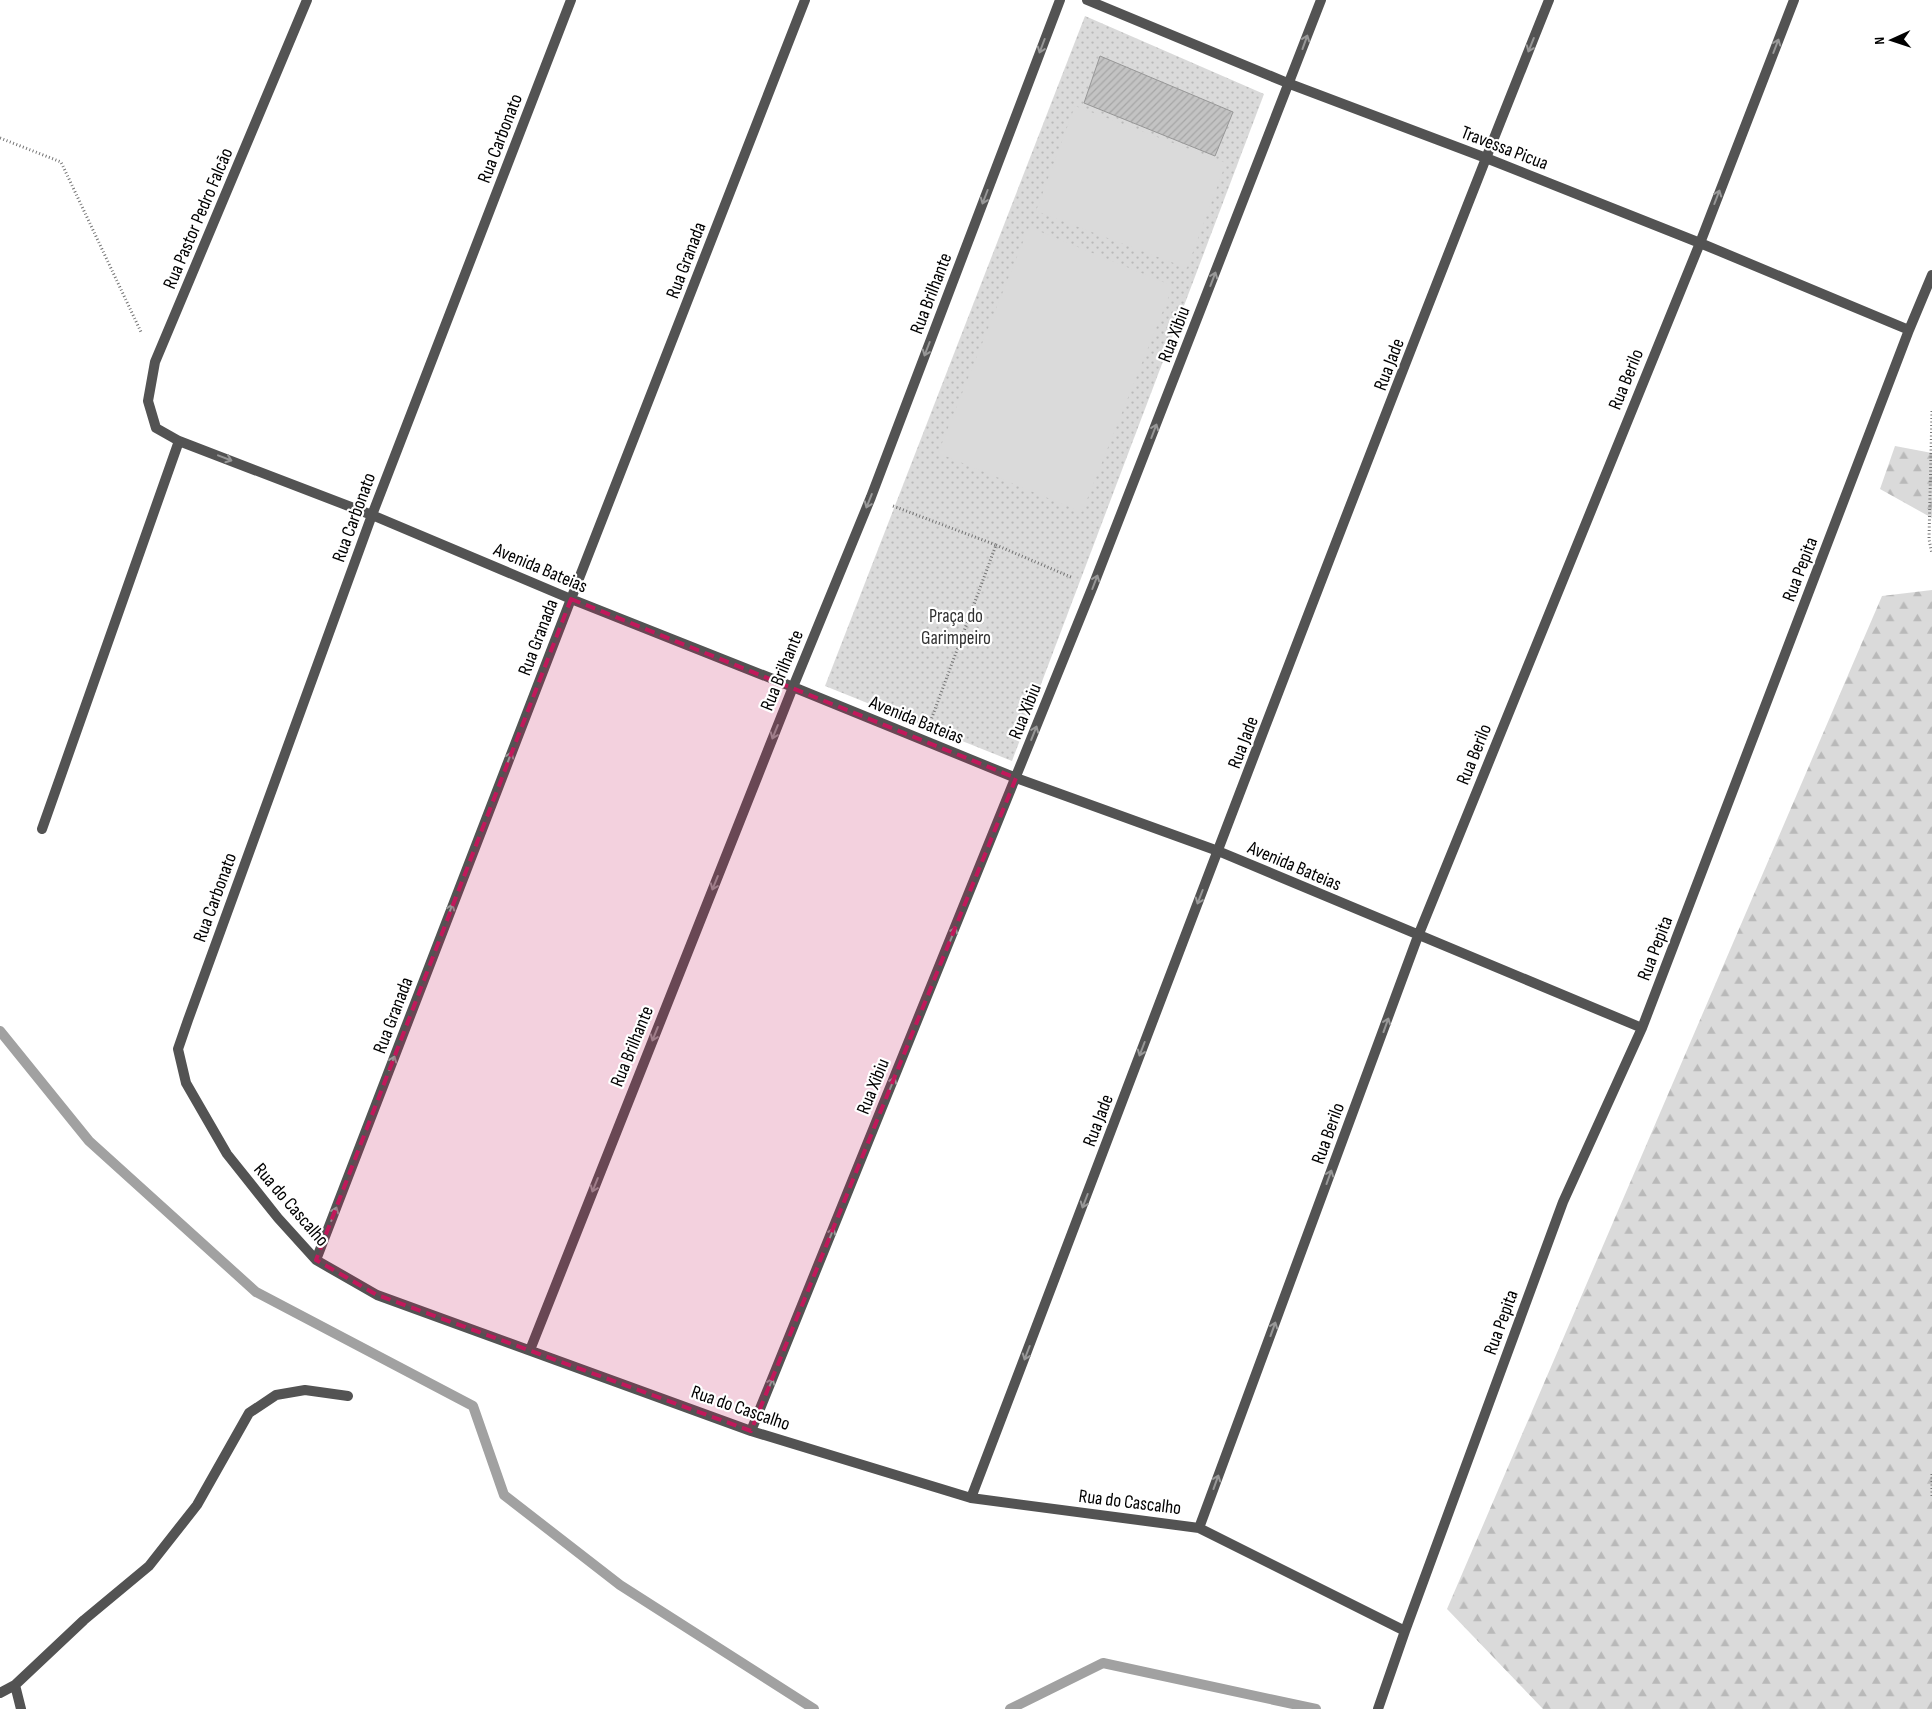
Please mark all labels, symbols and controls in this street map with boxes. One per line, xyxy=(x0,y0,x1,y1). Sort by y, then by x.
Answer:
north arrow xyxy=(1867,15,1917,65)
one-way arrow xyxy=(1301,35,1310,50)
text: N xyxy=(1871,36,1888,45)
one-way arrow xyxy=(1526,37,1536,52)
one-way arrow xyxy=(1037,38,1046,53)
one-way arrow xyxy=(1772,39,1782,54)
street label: Rua Carbonato xyxy=(473,91,528,186)
street label: Travessa Picua xyxy=(1458,121,1551,176)
street label: Rua Pastor Pedro Falcão xyxy=(158,145,238,293)
one-way arrow xyxy=(980,189,989,205)
one-way arrow xyxy=(1713,190,1723,205)
street label: Rua Granada xyxy=(661,219,711,302)
street label: Rua Brilhante xyxy=(905,250,957,337)
one-way arrow xyxy=(1209,272,1218,288)
street label: Rua Xibiu xyxy=(1153,303,1196,366)
street label: Rua Jade xyxy=(1369,335,1410,394)
one-way arrow xyxy=(922,341,931,357)
street label: Rua Berilo xyxy=(1604,346,1649,413)
one-way arrow xyxy=(1150,424,1159,439)
one-way arrow xyxy=(217,453,232,463)
street label: Rua Carbonato xyxy=(328,470,381,565)
one-way arrow xyxy=(864,493,873,508)
street label: Rua Pepita xyxy=(1778,534,1823,605)
street label: Avenida Bateias xyxy=(489,538,591,598)
one-way arrow xyxy=(1090,575,1100,590)
street label: Rua Granada xyxy=(513,596,563,679)
park label: Praça do Garimpeiro xyxy=(921,605,991,650)
street label: Rua Brilhante xyxy=(756,627,809,714)
street label: Rua Xibiu xyxy=(1004,680,1047,743)
street label: Avenida Bateias xyxy=(865,691,967,750)
street label: Rua Jade xyxy=(1223,713,1264,772)
street label: Rua Berilo xyxy=(1452,721,1497,788)
one-way arrow xyxy=(770,724,779,739)
one-way arrow xyxy=(1030,726,1039,741)
one-way arrow xyxy=(505,752,514,768)
street label: Avenida Bateias xyxy=(1243,836,1345,896)
street label: Rua Carbonato xyxy=(189,850,242,945)
one-way arrow xyxy=(710,875,719,890)
one-way arrow xyxy=(1195,889,1204,904)
one-way arrow xyxy=(446,904,456,919)
street label: Rua Pepita xyxy=(1633,913,1678,984)
one-way arrow xyxy=(948,927,958,942)
street label: Rua Granada xyxy=(368,974,418,1057)
street label: Rua Brilhante xyxy=(606,1003,659,1090)
one-way arrow xyxy=(1382,1017,1391,1033)
one-way arrow xyxy=(650,1026,659,1041)
one-way arrow xyxy=(1137,1041,1147,1056)
street label: Rua Xibiu xyxy=(852,1055,895,1118)
one-way arrow xyxy=(388,1056,397,1071)
one-way arrow xyxy=(887,1077,897,1092)
street label: Rua Jade xyxy=(1078,1091,1119,1150)
street label: Rua Berilo xyxy=(1307,1100,1350,1167)
street label: Rua do Cascalho xyxy=(248,1159,333,1251)
one-way arrow xyxy=(1325,1170,1334,1185)
one-way arrow xyxy=(590,1177,599,1192)
one-way arrow xyxy=(1079,1193,1089,1208)
one-way arrow xyxy=(329,1207,339,1222)
one-way arrow xyxy=(826,1228,836,1243)
street label: Rua Pepita xyxy=(1479,1287,1524,1358)
one-way arrow xyxy=(1269,1322,1278,1338)
one-way arrow xyxy=(1022,1344,1031,1360)
one-way arrow xyxy=(766,1378,775,1393)
street label: Rua do Cascalho xyxy=(688,1381,793,1436)
one-way arrow xyxy=(1212,1475,1221,1490)
street label: Rua do Cascalho xyxy=(1077,1485,1182,1520)

